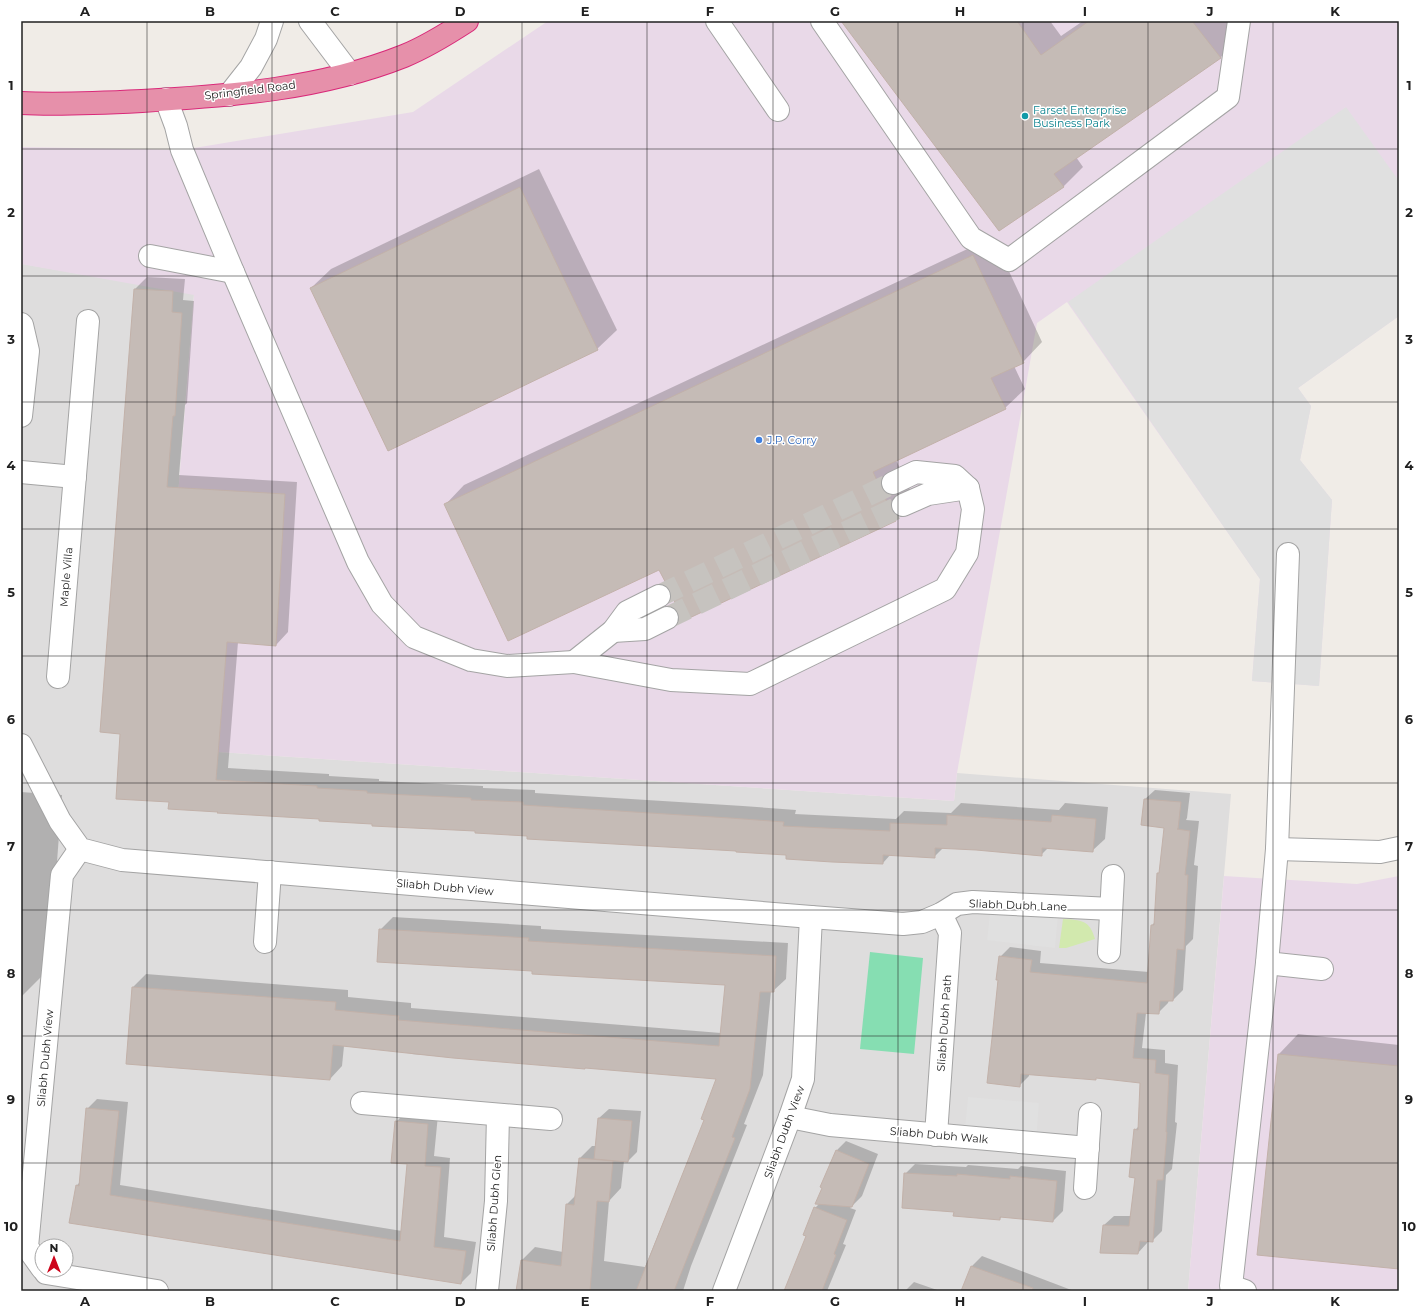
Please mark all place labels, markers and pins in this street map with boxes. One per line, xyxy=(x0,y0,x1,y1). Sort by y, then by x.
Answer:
place label: Farset Enterprise Business Park xyxy=(1033,103,1127,130)
marker: Farset Enterprise Business Park xyxy=(1020,111,1030,121)
place label: J.P. Corry xyxy=(766,433,817,447)
marker: J.P. Corry xyxy=(754,435,764,445)

